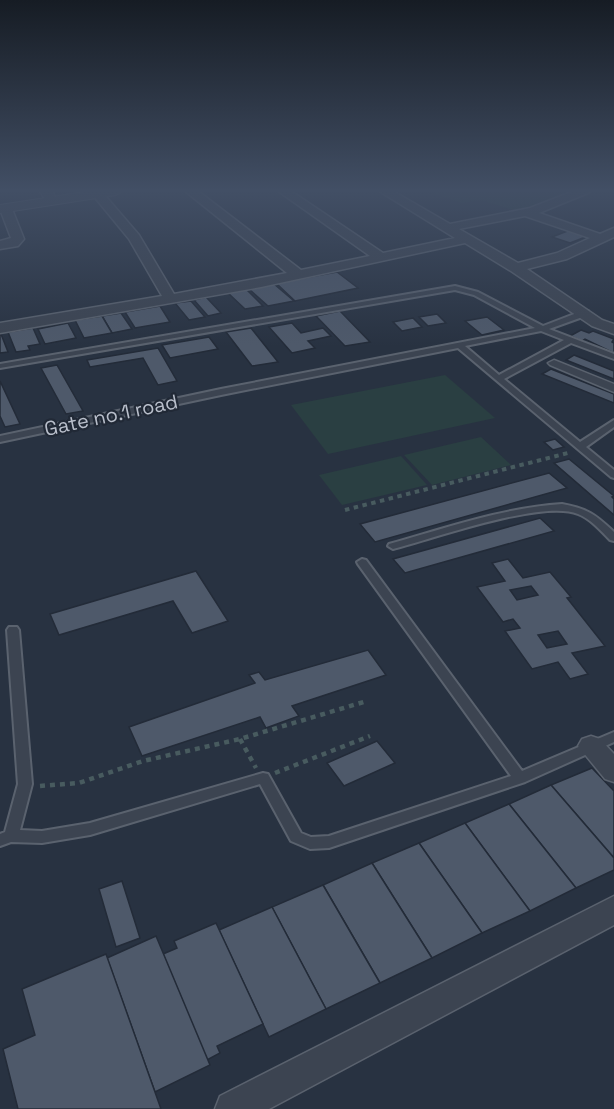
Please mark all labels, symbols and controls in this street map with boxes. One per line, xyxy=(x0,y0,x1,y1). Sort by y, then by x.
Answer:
street label: Gate no.1 road xyxy=(42,388,180,442)

